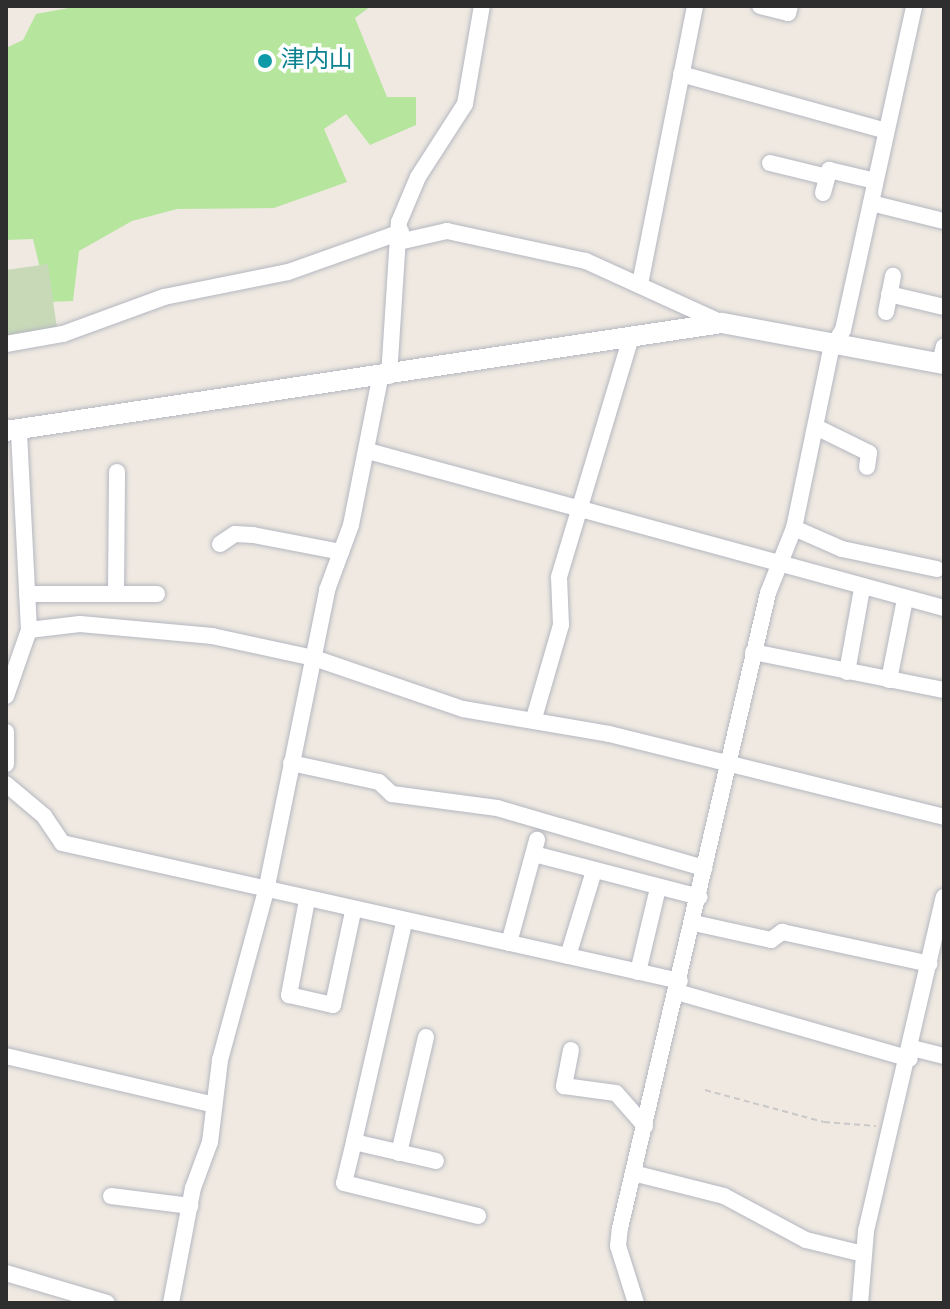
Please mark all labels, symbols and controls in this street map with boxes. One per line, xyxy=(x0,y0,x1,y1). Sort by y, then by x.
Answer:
place label: 津内山 xyxy=(281,47,353,75)
marker: 津内山 xyxy=(256,52,274,70)

